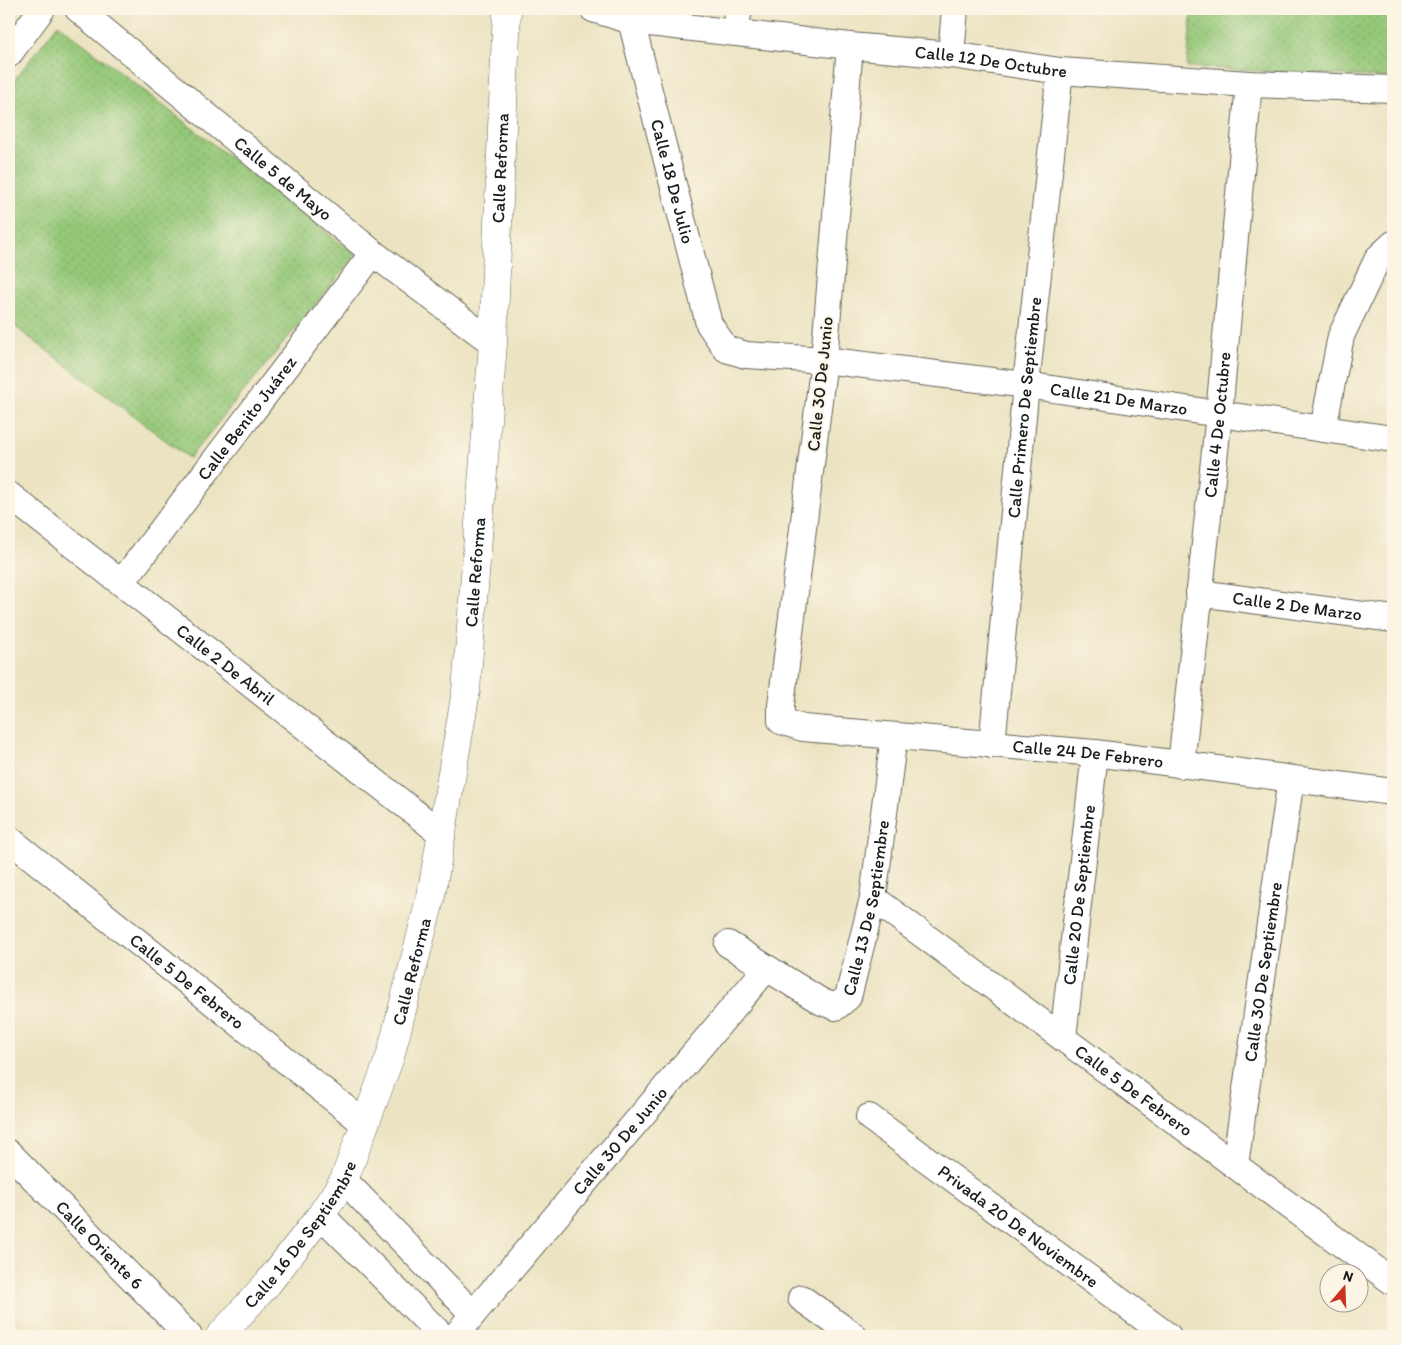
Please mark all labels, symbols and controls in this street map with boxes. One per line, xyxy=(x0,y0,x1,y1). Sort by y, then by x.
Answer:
street label: Calle 12 De Octubre xyxy=(914,41,1068,82)
street label: Calle Reforma xyxy=(487,113,514,224)
street label: Calle 18 De Julio xyxy=(646,117,699,246)
street label: Calle 5 de Mayo xyxy=(229,132,337,226)
street label: Calle Primero De Septiembre xyxy=(1002,296,1046,519)
street label: Calle 30 De Junio xyxy=(802,315,838,453)
street label: Calle Benito Juárez xyxy=(192,351,302,485)
street label: Calle 4 De Octubre xyxy=(1199,351,1236,499)
street label: Calle 21 De Marzo xyxy=(1049,378,1189,420)
street label: Calle Reforma xyxy=(460,516,490,628)
street label: Calle 2 De Marzo xyxy=(1231,587,1363,626)
street label: Calle 2 De Abril xyxy=(172,619,279,710)
street label: Calle 24 De Febrero xyxy=(1012,735,1165,773)
street label: Calle 20 De Septiembre xyxy=(1058,804,1100,986)
street label: Calle 13 De Septiembre xyxy=(838,819,894,998)
street label: Calle 30 De Septiembre xyxy=(1239,881,1287,1063)
street label: Calle Reforma xyxy=(387,915,436,1028)
street label: Calle 5 De Febrero xyxy=(125,929,249,1034)
street label: Calle 5 De Febrero xyxy=(1070,1040,1197,1141)
street label: Calle 30 De Junio xyxy=(568,1082,672,1200)
street label: Calle 16 De Septiembre xyxy=(239,1158,361,1313)
street label: Privada 20 De Noviembre xyxy=(933,1160,1103,1293)
street label: Calle Oriente 6 xyxy=(51,1196,148,1294)
north arrow xyxy=(1320,1262,1370,1312)
text: N xyxy=(1341,1267,1355,1286)

